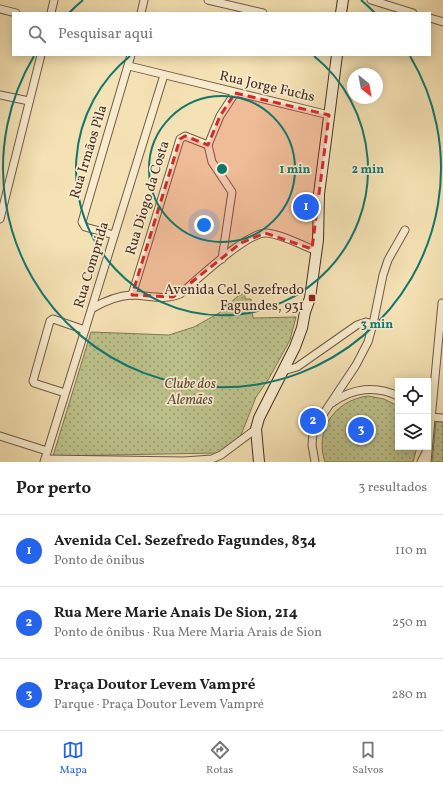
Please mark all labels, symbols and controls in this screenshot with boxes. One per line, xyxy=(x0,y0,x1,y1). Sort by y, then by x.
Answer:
search box xyxy=(12,12,431,56)
icon: search xyxy=(26,23,48,45)
text: Pesquisar aqui xyxy=(58,24,153,45)
street label: Rua Jorge Fuchs xyxy=(217,67,317,107)
north arrow xyxy=(347,68,383,104)
street label: Rua Irmãos Pìla xyxy=(66,103,112,201)
street label: Rua Diogo da Costa xyxy=(122,138,174,258)
centre of rings xyxy=(215,162,229,176)
text: 1 min xyxy=(280,162,311,178)
text: 2 min xyxy=(352,162,384,178)
pin: 1 xyxy=(293,192,319,222)
your location xyxy=(194,215,214,235)
street label: Rua Comprida xyxy=(70,220,114,310)
place label: Avenida Cel. Sezefredo Fagundes, 931 xyxy=(164,281,304,316)
marker: Avenida Cel. Sezefredo Fagundes, 931 xyxy=(307,293,317,303)
text: 3 min xyxy=(361,317,393,333)
park label: Clube dos Alemães xyxy=(164,375,216,410)
map controls xyxy=(395,378,431,450)
button: locate xyxy=(395,378,431,414)
pin: 2 xyxy=(300,406,326,436)
button: layers xyxy=(395,414,431,450)
pin: 3 xyxy=(348,415,374,445)
text: Por perto xyxy=(16,477,91,500)
text: 3 resultados xyxy=(358,479,427,497)
text: Avenida Cel. Sezefredo Fagundes, 834 xyxy=(54,531,316,552)
text: 1 xyxy=(26,542,32,560)
text: 110 m xyxy=(395,542,427,560)
text: Ponto de ônibus xyxy=(54,552,145,570)
text: Rua Mere Marie Anais De Sion, 214 xyxy=(54,603,298,624)
text: 2 xyxy=(26,614,32,632)
text: 250 m xyxy=(392,614,427,632)
text: Ponto de ônibus · Rua Mere Maria Arais de Sion xyxy=(54,624,322,642)
text: Praça Doutor Levem Vampré xyxy=(54,675,255,696)
text: 3 xyxy=(26,686,32,704)
text: 280 m xyxy=(391,686,427,704)
text: Parque · Praça Doutor Levem Vampré xyxy=(54,696,264,714)
tab: Mapa xyxy=(60,739,87,778)
tab: Rotas xyxy=(206,739,233,778)
tab: Salvos xyxy=(352,739,383,778)

